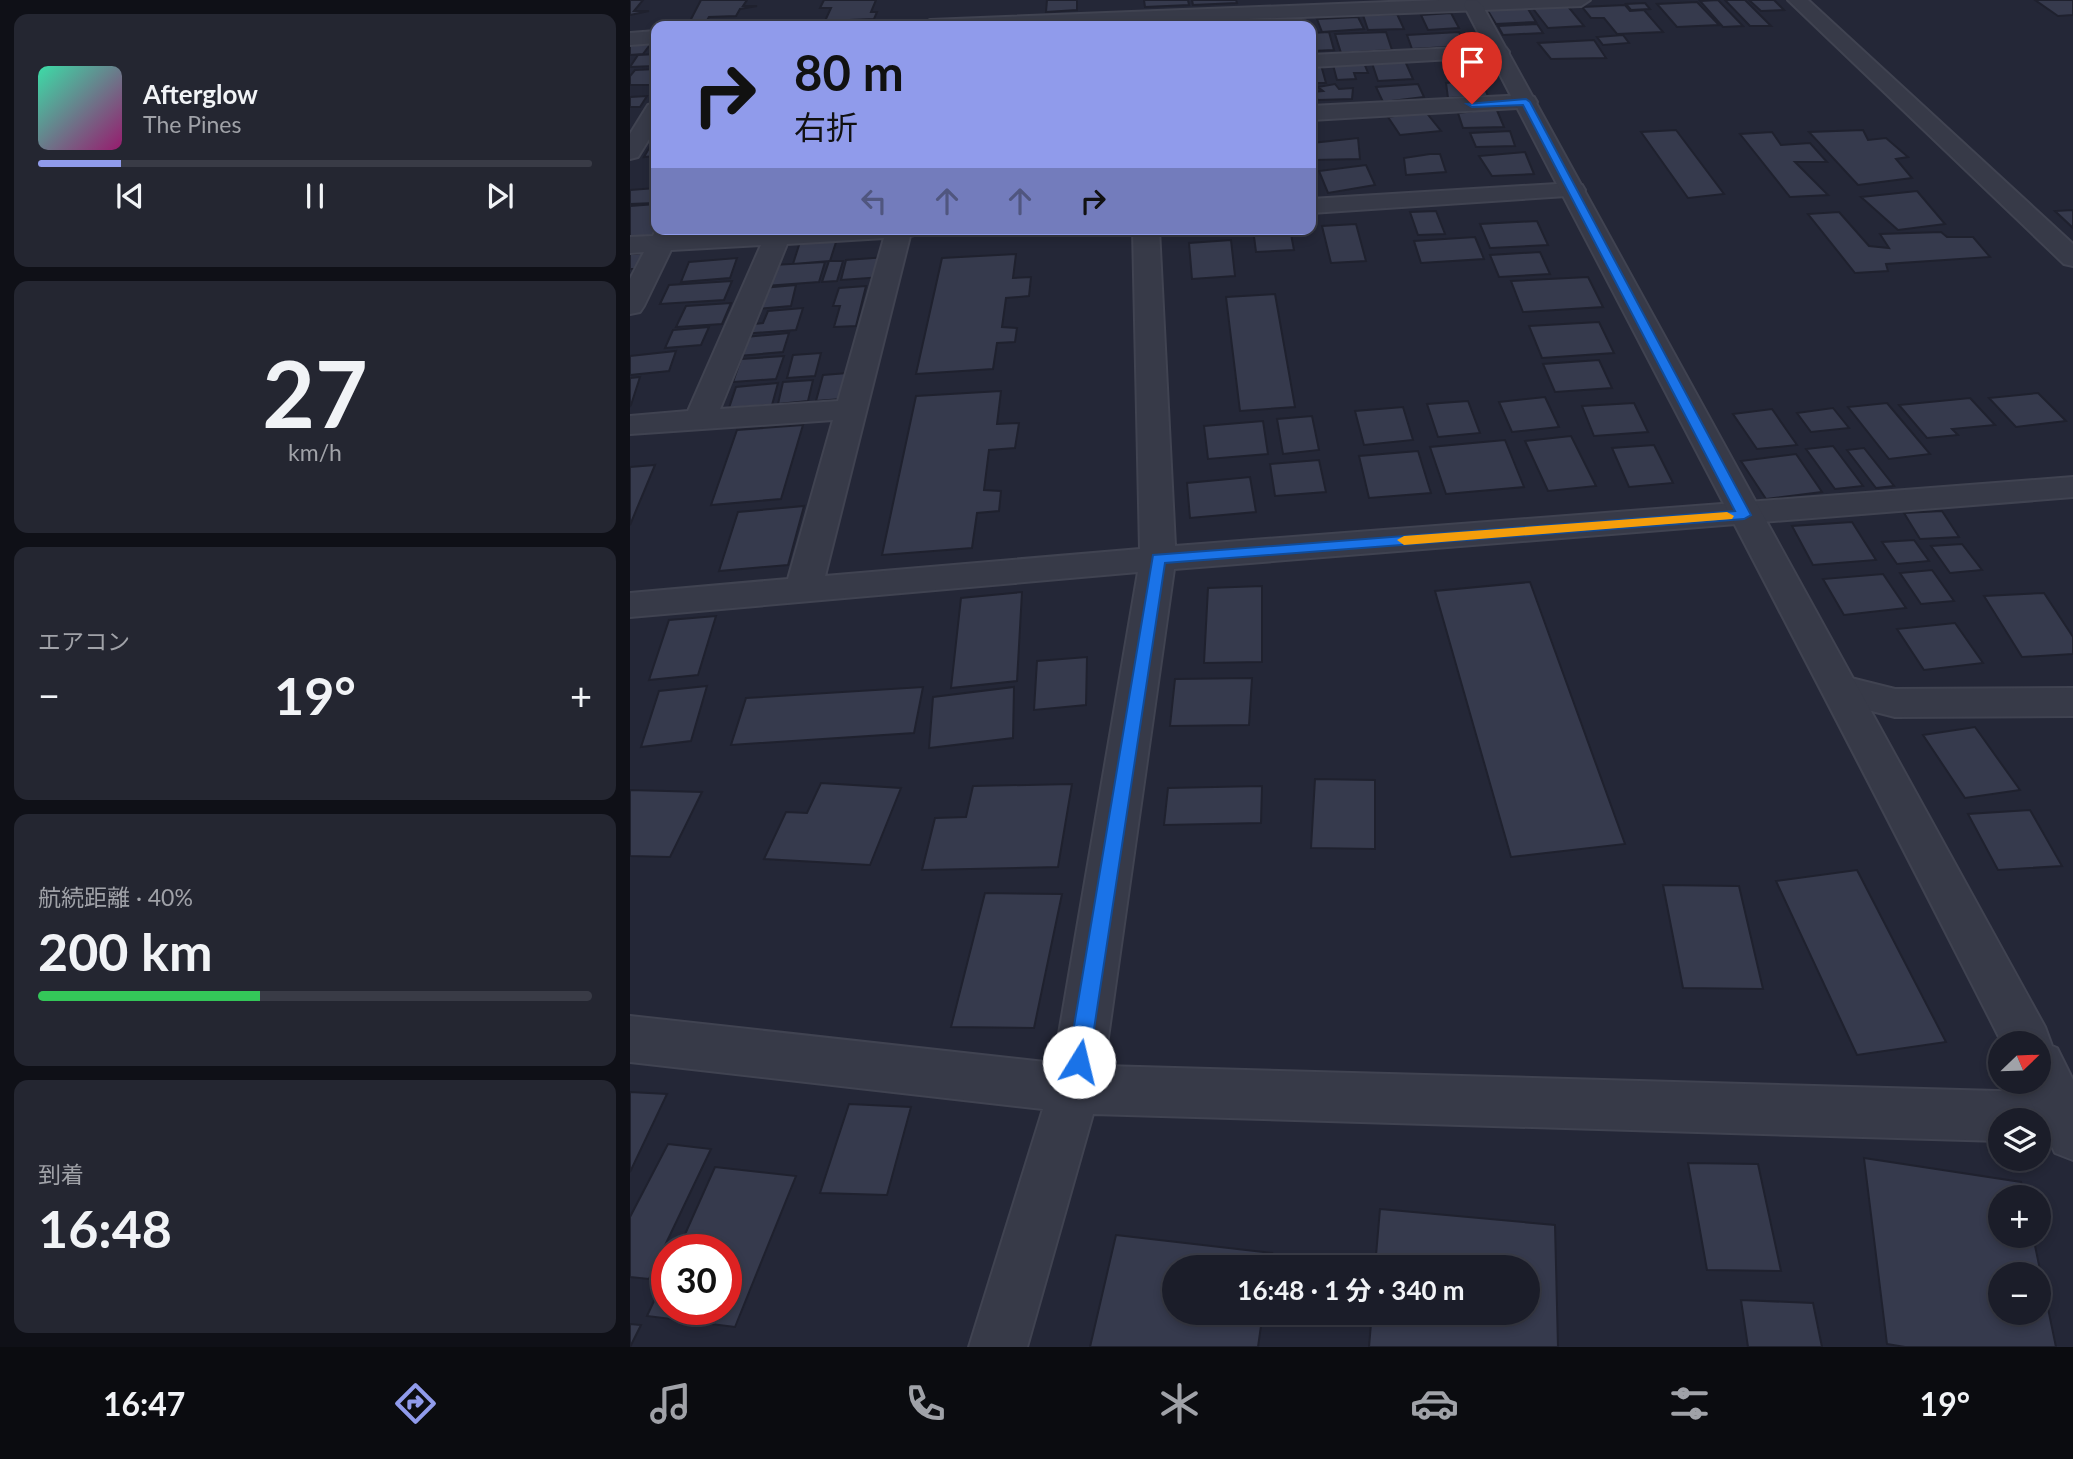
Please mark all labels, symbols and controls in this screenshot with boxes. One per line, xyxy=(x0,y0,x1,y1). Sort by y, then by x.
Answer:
pin xyxy=(1442,32,1502,104)
text: 80 m xyxy=(794,43,904,101)
icon: arrive xyxy=(1453,43,1491,81)
icon: right xyxy=(679,49,770,140)
text: Afterglow xyxy=(143,78,258,110)
text: 右折 xyxy=(794,107,858,146)
text: The Pines xyxy=(143,110,241,138)
icon: previous xyxy=(111,177,149,215)
icon: pause xyxy=(296,177,334,215)
icon: next xyxy=(481,177,519,215)
icon: left xyxy=(855,182,893,220)
icon: ahead xyxy=(928,182,966,220)
icon: ahead xyxy=(1001,182,1039,220)
icon: right xyxy=(1074,182,1112,220)
text: 27 xyxy=(262,338,368,447)
text: km/h xyxy=(288,438,342,466)
text: エアコン xyxy=(38,627,130,655)
text: 19° xyxy=(274,664,356,726)
text: − xyxy=(38,672,60,718)
text: + xyxy=(570,672,592,718)
text: 航続距離 · 40% xyxy=(38,883,193,911)
text: 200 km xyxy=(38,920,212,982)
position arrow xyxy=(1042,1025,1116,1099)
north arrow xyxy=(1988,1031,2051,1094)
map controls xyxy=(1988,1031,2051,1325)
button: layers xyxy=(1988,1108,2051,1171)
text: 到着 xyxy=(38,1160,84,1188)
button: + xyxy=(1988,1185,2051,1248)
text: 16:48 xyxy=(38,1197,172,1259)
speed limit sign: 30 xyxy=(651,1234,742,1325)
button: − xyxy=(1988,1262,2051,1325)
text: 16:48 · 1 分 · 340 m xyxy=(1237,1274,1465,1306)
icon: directions xyxy=(391,1379,440,1428)
icon: music xyxy=(646,1379,695,1428)
icon: phone xyxy=(901,1379,950,1428)
icon: climate xyxy=(1155,1379,1204,1428)
icon: car xyxy=(1410,1379,1459,1428)
icon: filters xyxy=(1665,1379,1714,1428)
text: 16:47 xyxy=(103,1384,185,1423)
text: 19° xyxy=(1920,1384,1970,1423)

